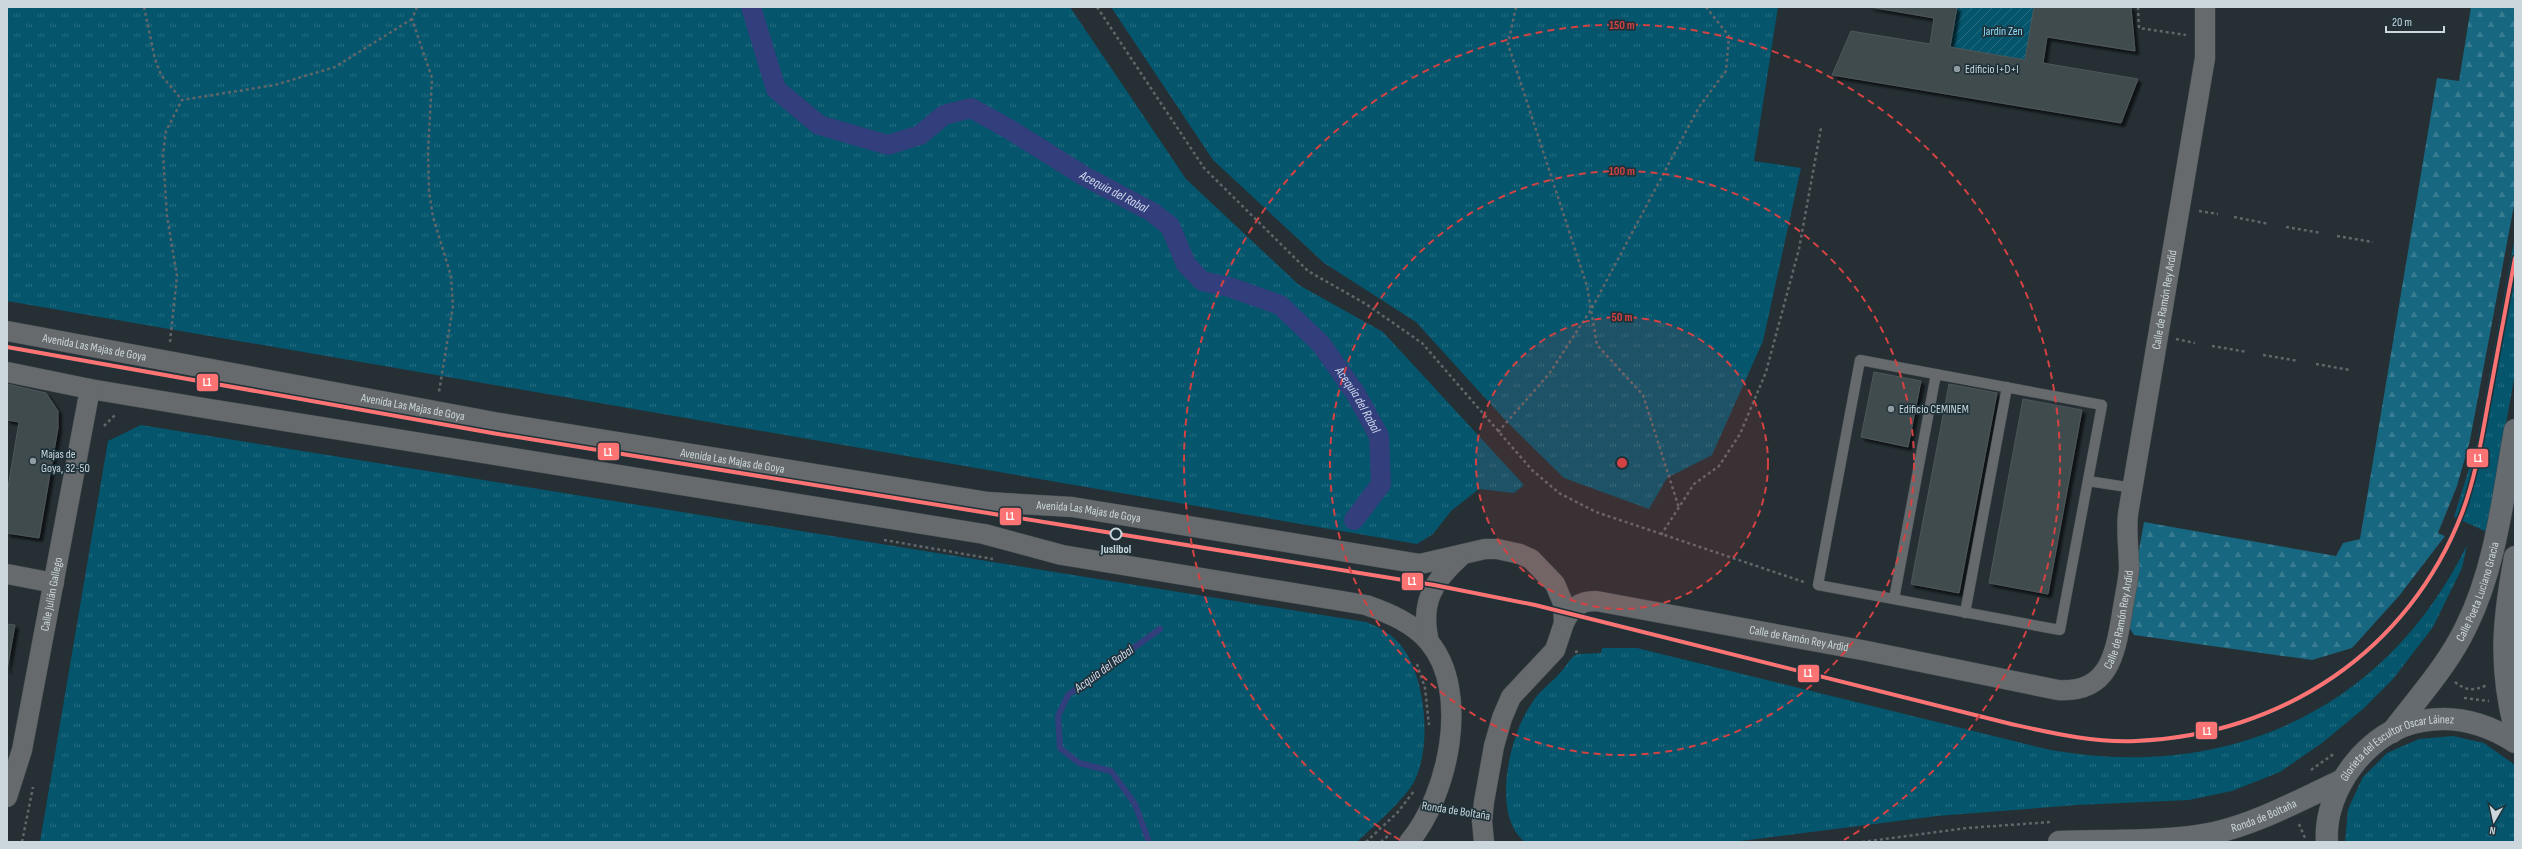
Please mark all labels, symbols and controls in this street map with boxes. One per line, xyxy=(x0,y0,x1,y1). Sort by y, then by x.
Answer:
scale bar xyxy=(2386,8,2444,34)
text: 20 m xyxy=(2392,15,2412,30)
text: 150 m xyxy=(1609,18,1635,33)
park label: Jardín Zen xyxy=(1982,24,2023,39)
place label: Edificio I+D+I xyxy=(1965,62,2019,77)
marker: Edificio I+D+I xyxy=(1952,64,1962,74)
text: 100 m xyxy=(1609,164,1635,179)
water label: Acequia del Rabal xyxy=(1076,167,1151,217)
street label: Calle de Ramón Rey Ardid xyxy=(2148,249,2180,351)
text: 50 m xyxy=(1612,310,1632,325)
street label: Avenida Las Majas de Goya xyxy=(40,330,148,364)
water label: Acequia del Rabal xyxy=(1331,363,1384,437)
line badge: L1 xyxy=(196,373,219,392)
text: L1 xyxy=(203,376,212,389)
street label: Avenida Las Majas de Goya xyxy=(359,390,466,424)
place label: Edificio CEMINEM xyxy=(1899,402,1969,417)
marker: Edificio CEMINEM xyxy=(1886,404,1896,414)
line badge: L1 xyxy=(597,442,620,461)
street label: Avenida Las Majas de Goya xyxy=(678,445,786,476)
text: L1 xyxy=(604,446,613,459)
place label: Majas de Goya, 32-50 xyxy=(41,447,90,476)
line badge: L1 xyxy=(2466,448,2489,468)
text: L1 xyxy=(2474,452,2483,465)
marker: Majas de Goya, 32-50 xyxy=(28,456,38,466)
centre of rings xyxy=(1615,456,1629,470)
street label: Avenida Las Majas de Goya xyxy=(1035,497,1142,526)
line badge: L1 xyxy=(999,507,1022,526)
text: L1 xyxy=(1006,510,1015,523)
marker: Juslibol xyxy=(1109,527,1123,541)
street label: Calle Poeta Luciano Gracia xyxy=(2452,540,2502,644)
place label: Juslibol xyxy=(1100,542,1131,557)
street label: Calle Julián Gallego xyxy=(37,556,66,632)
street label: Calle de Ramón Rey Ardid xyxy=(2100,570,2136,672)
line badge: L1 xyxy=(1401,572,1424,591)
text: L1 xyxy=(1408,575,1417,588)
street label: Calle de Ramón Rey Ardid xyxy=(1748,622,1850,655)
water label: Acquia del Rabal xyxy=(1070,642,1137,697)
line badge: L1 xyxy=(1797,664,1820,683)
text: L1 xyxy=(1804,667,1813,680)
street label: Glorieta del Escultor Oscar Láinez xyxy=(2337,712,2455,784)
line badge: L1 xyxy=(2195,721,2218,740)
text: L1 xyxy=(2203,725,2212,738)
street label: Ronda de Boltaña xyxy=(2229,796,2299,836)
street label: Ronda de Boltaña xyxy=(1421,798,1492,824)
north arrow xyxy=(2474,801,2514,841)
text: N xyxy=(2488,823,2496,837)

